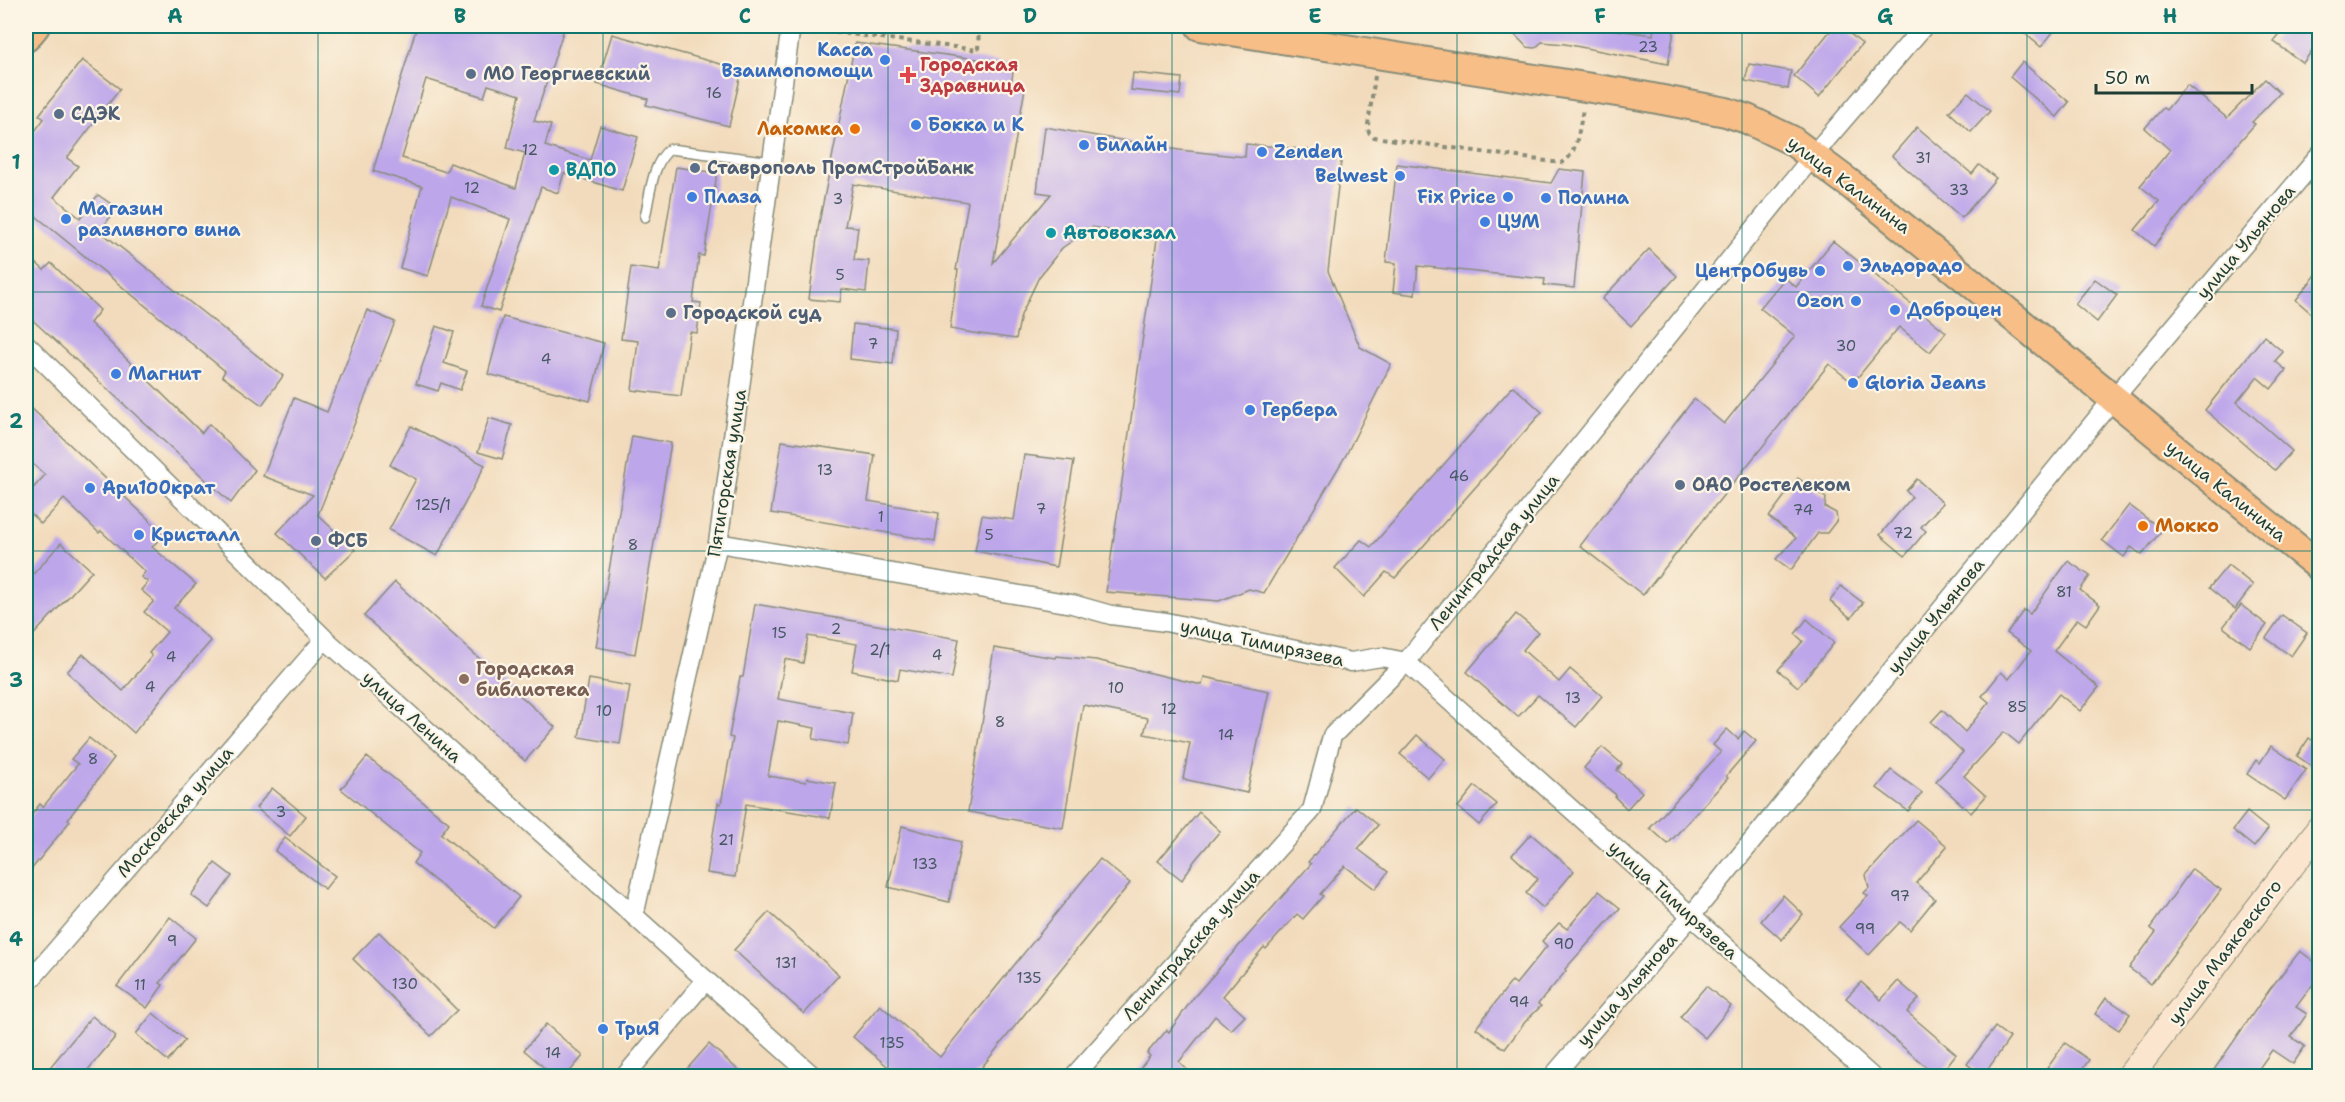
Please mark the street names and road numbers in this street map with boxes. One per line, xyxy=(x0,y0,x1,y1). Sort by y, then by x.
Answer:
street label: улица Калинина xyxy=(1782,131,1916,239)
street label: улица Ульянова xyxy=(2191,180,2301,304)
street label: Пятигорская улица xyxy=(702,387,752,559)
street label: улица Калинина xyxy=(2161,435,2291,547)
street label: Ленинградская улица xyxy=(1423,469,1565,635)
street label: улица Ульянова xyxy=(1882,553,1990,679)
street label: улица Тимирязева xyxy=(1178,614,1346,672)
street label: улица Ленина xyxy=(357,666,467,768)
street label: Московская улица xyxy=(111,741,239,883)
street label: улица Тимирязева xyxy=(1603,835,1743,965)
street label: Ленинградская улица xyxy=(1117,864,1265,1026)
street label: улица Маяковского xyxy=(2163,875,2287,1029)
street label: улица Ульянова xyxy=(1571,929,1683,1051)

